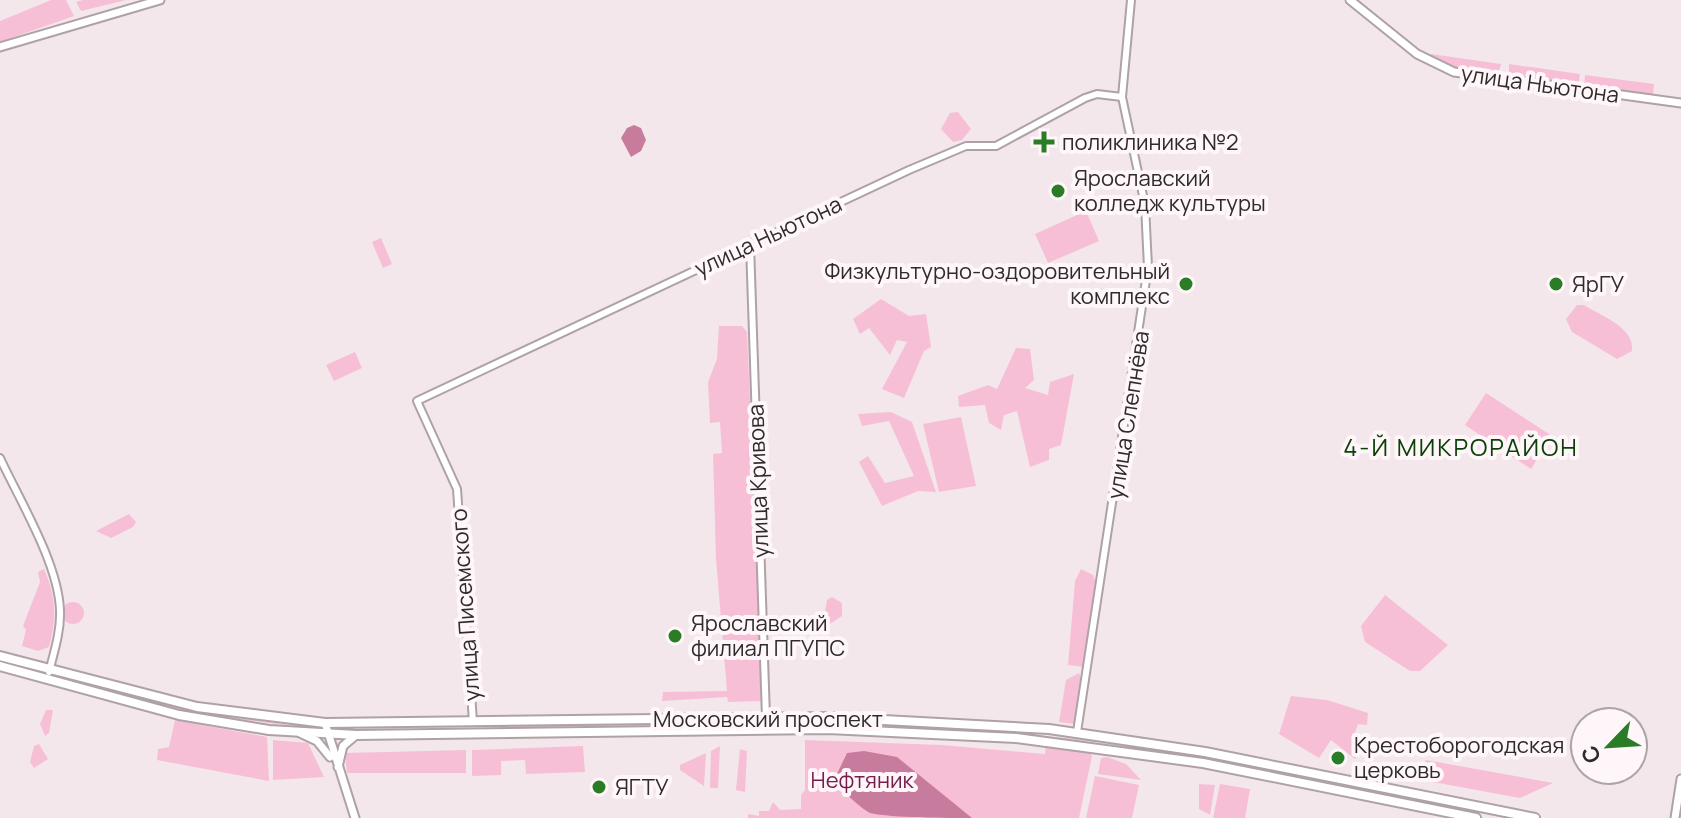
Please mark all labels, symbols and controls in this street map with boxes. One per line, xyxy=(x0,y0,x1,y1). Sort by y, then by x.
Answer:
street label: улица Ньютона xyxy=(1459,58,1621,110)
place label: поликлиника №2 xyxy=(1062,127,1239,157)
marker: поликлиника №2 xyxy=(1033,131,1055,153)
place label: Ярославский колледж культуры xyxy=(1074,163,1266,218)
marker: Ярославский колледж культуры xyxy=(1049,182,1067,200)
street label: улица Ньютона xyxy=(689,189,847,283)
place label: Физкультурно-оздоровительный комплекс xyxy=(825,256,1170,311)
place label: ЯрГУ xyxy=(1572,269,1625,299)
marker: Физкультурно-оздоровительный комплекс xyxy=(1177,275,1195,293)
marker: ЯрГУ xyxy=(1547,275,1565,293)
street label: улица Слепнёва xyxy=(1100,329,1156,501)
street label: улица Кривова xyxy=(740,404,776,558)
district label: 4-Й МИКРОРАЙОН xyxy=(1343,430,1579,463)
street label: улица Писемского xyxy=(443,508,487,702)
place label: Ярославский филиал ПГУПС xyxy=(691,608,845,663)
marker: Ярославский филиал ПГУПС xyxy=(666,627,684,645)
street label: Московский проспект xyxy=(653,704,883,734)
north arrow xyxy=(1569,706,1649,786)
place label: Крестоборогодская церковь xyxy=(1354,730,1564,785)
text: С xyxy=(1574,741,1608,768)
marker: Крестоборогодская церковь xyxy=(1329,749,1347,767)
park label: Нефтяник xyxy=(811,765,914,795)
place label: ЯГТУ xyxy=(615,772,669,802)
marker: ЯГТУ xyxy=(590,778,608,796)

